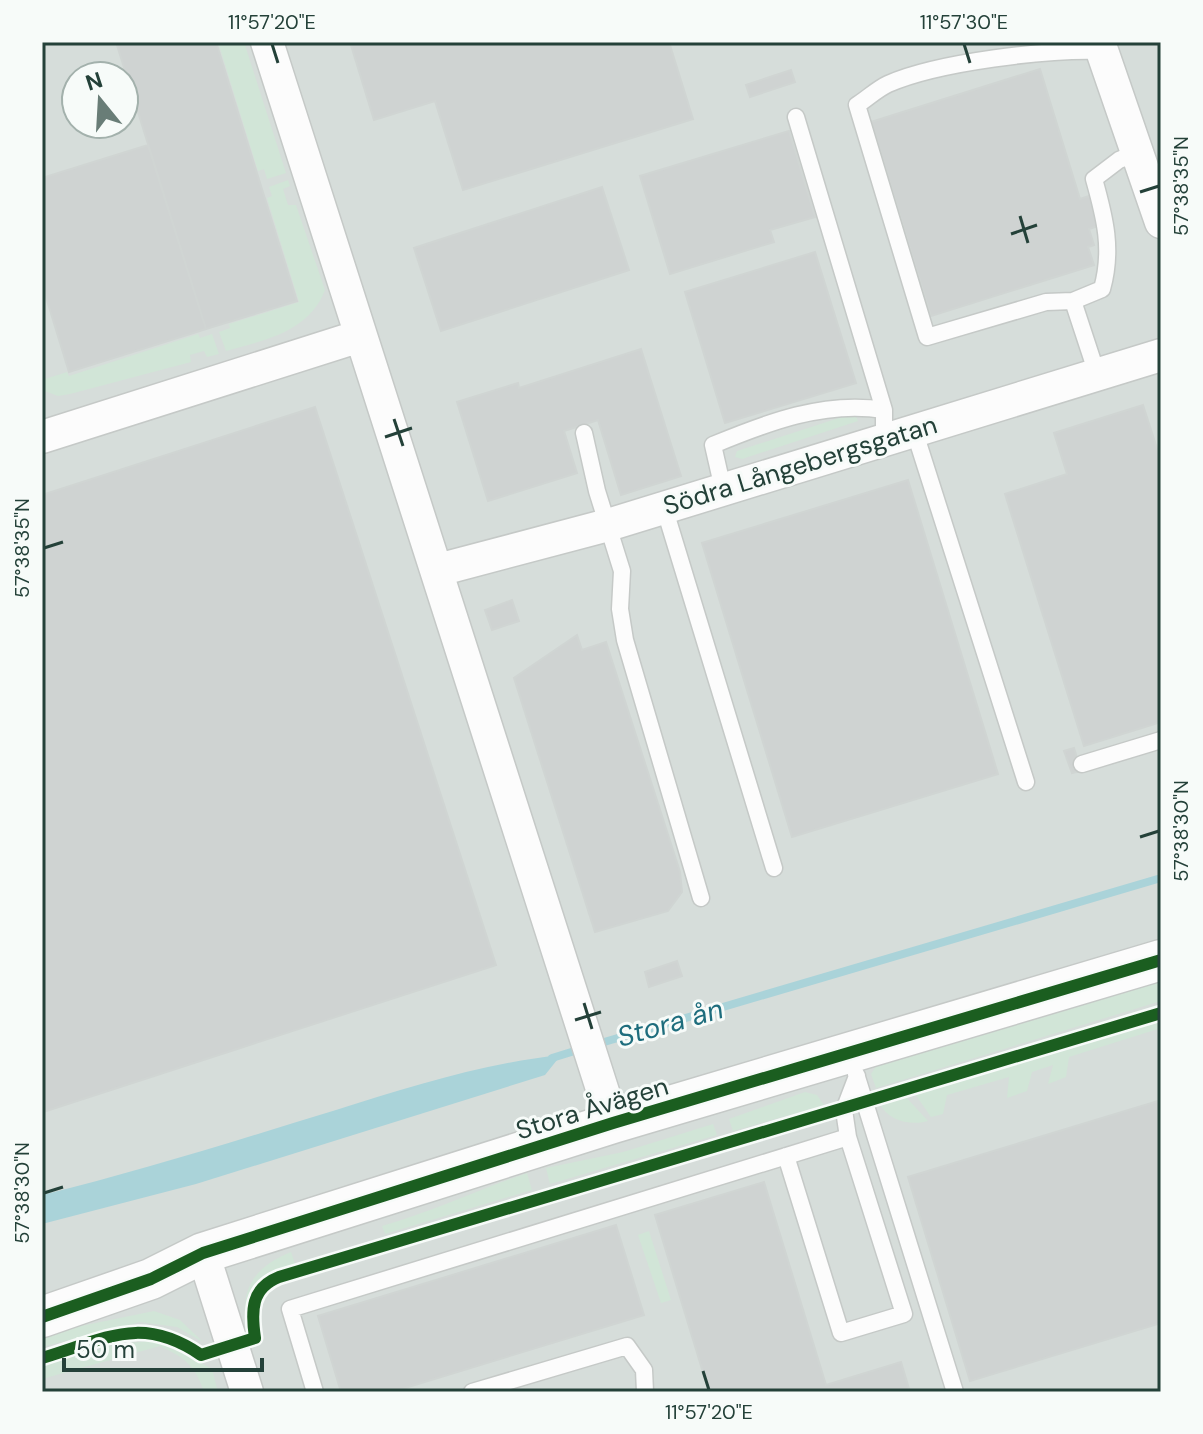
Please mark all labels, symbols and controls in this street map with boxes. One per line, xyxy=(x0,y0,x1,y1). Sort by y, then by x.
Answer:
text: 11°57'20"E xyxy=(228,9,316,35)
text: 11°57'30"E xyxy=(920,9,1008,35)
north arrow xyxy=(60,60,140,140)
text: N xyxy=(82,65,106,98)
text: 57°38'35"N xyxy=(1168,136,1194,236)
street label: Södra Långebergsgatan xyxy=(659,407,941,523)
text: 57°38'35"N xyxy=(9,498,35,598)
text: 57°38'30"N xyxy=(1168,780,1194,882)
water label: Stora ån xyxy=(613,990,727,1056)
street label: Stora Åvägen xyxy=(512,1069,672,1147)
text: 57°38'30"N xyxy=(9,1142,35,1244)
scale bar xyxy=(64,1322,262,1372)
text: 50 m xyxy=(76,1334,135,1365)
text: 11°57'20"E xyxy=(665,1399,753,1425)

